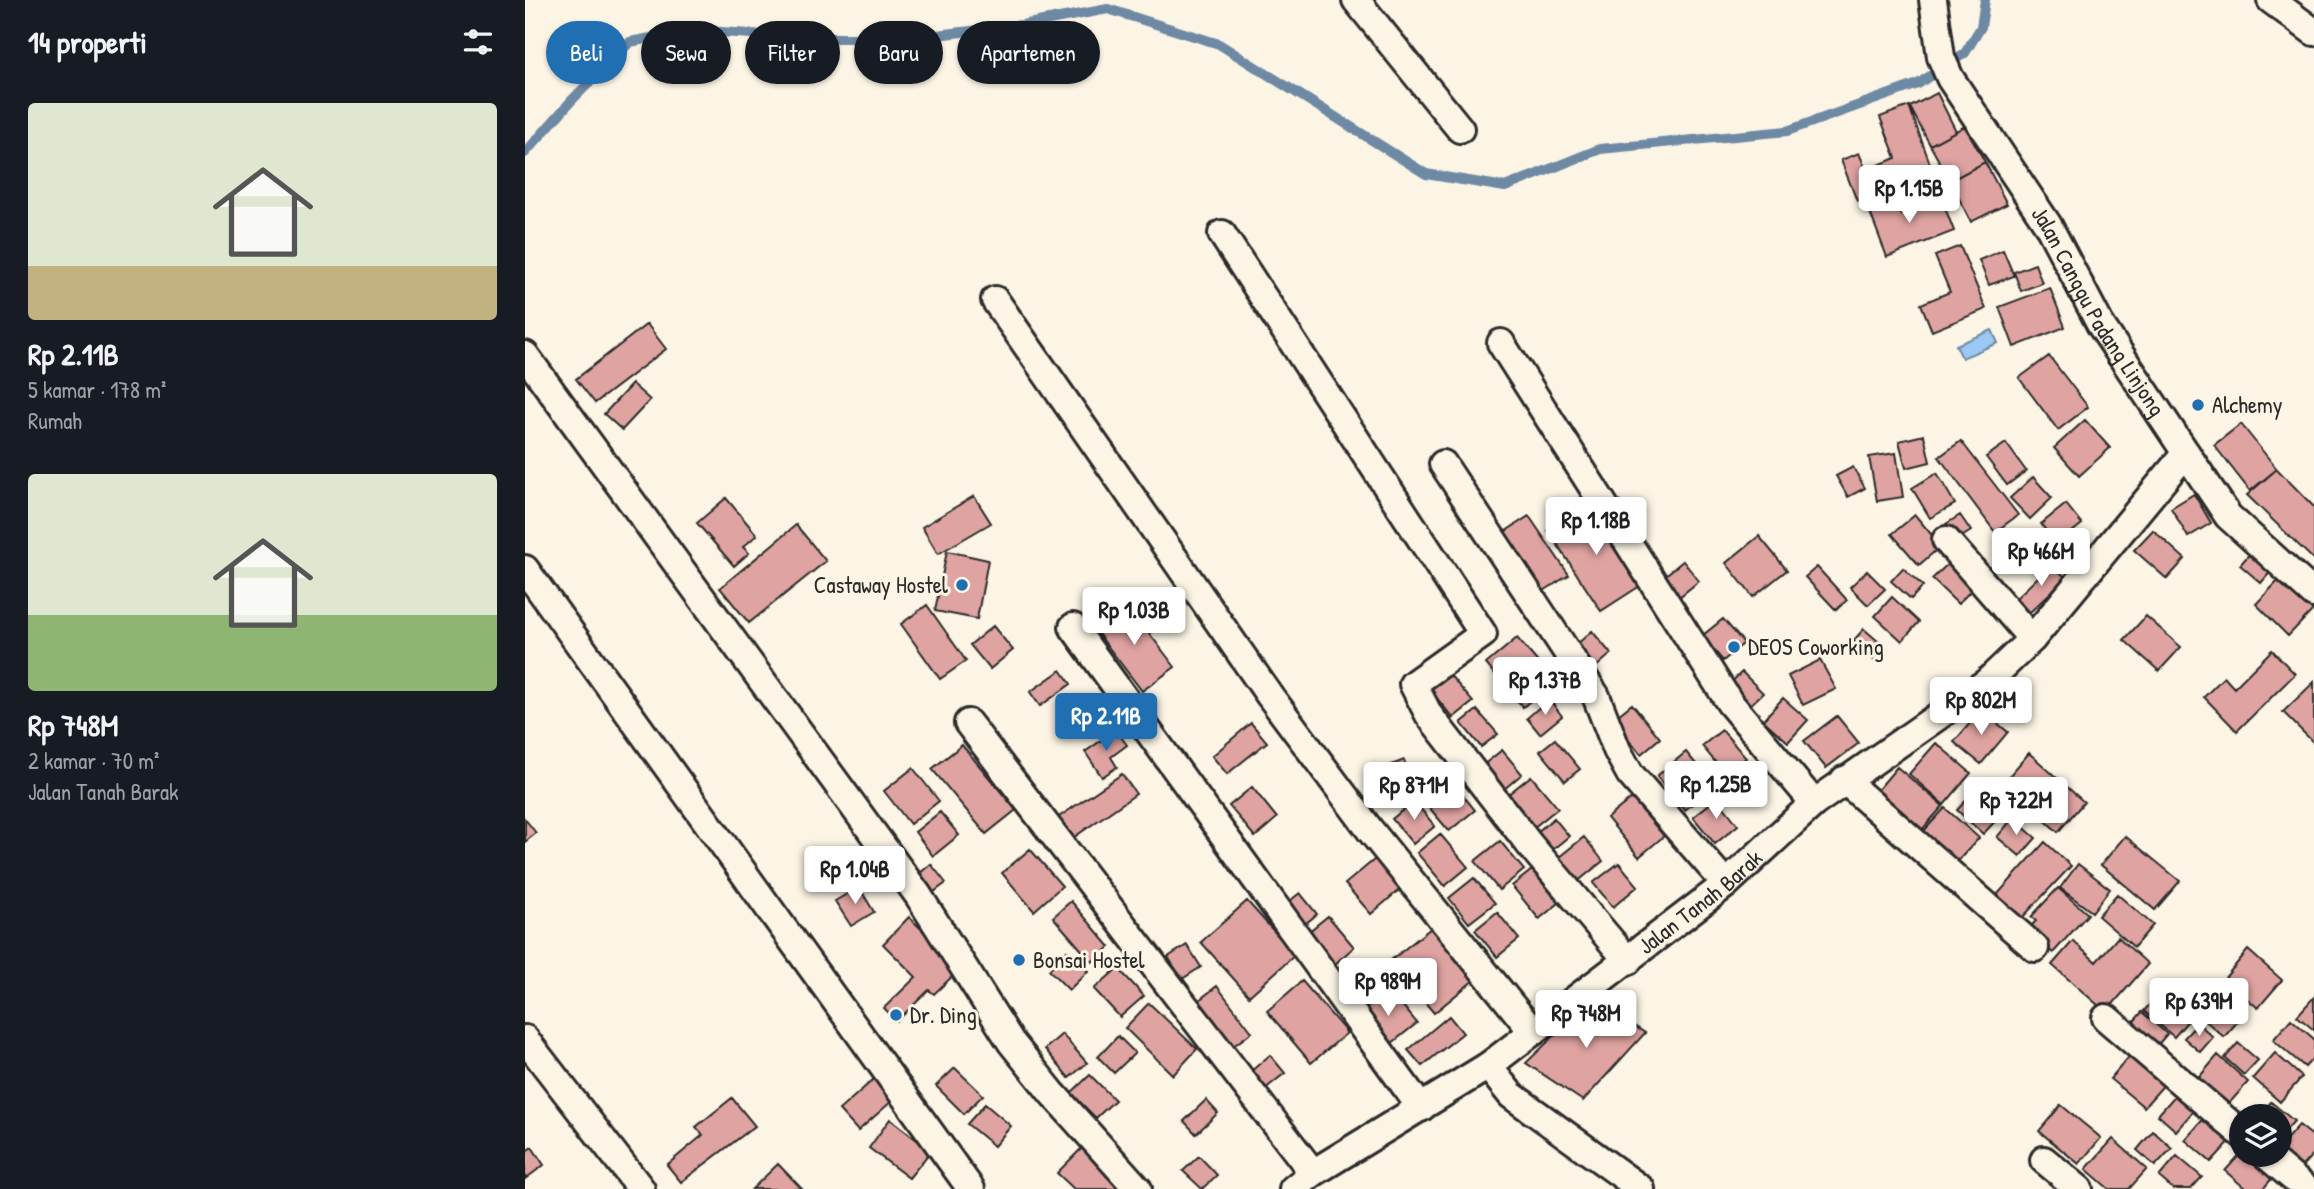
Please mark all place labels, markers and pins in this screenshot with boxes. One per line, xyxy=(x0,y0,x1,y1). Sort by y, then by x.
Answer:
pin: Rp 1.15B xyxy=(1837,166,1981,225)
place label: Alchemy xyxy=(2212,389,2283,420)
marker: Alchemy xyxy=(2190,397,2206,413)
pin: Rp 1.18B xyxy=(1524,498,1668,557)
pin: Rp 466M xyxy=(1976,528,2106,588)
place label: Castaway Hostel xyxy=(814,569,949,600)
marker: Castaway Hostel xyxy=(954,577,970,593)
pin: Rp 1.03B xyxy=(1062,588,1206,647)
place label: DEOS Coworking xyxy=(1748,631,1884,662)
marker: DEOS Coworking xyxy=(1726,639,1742,655)
pin: Rp 1.37B xyxy=(1473,658,1617,717)
pin: Rp 802M xyxy=(1916,678,2046,737)
pin: Rp 2.11B xyxy=(1034,694,1178,753)
pin: Rp 871M xyxy=(1349,762,1479,822)
pin: Rp 1.25B xyxy=(1644,762,1788,821)
pin: Rp 722M xyxy=(1951,778,2081,837)
pin: Rp 1.04B xyxy=(783,846,927,906)
place label: Bonsai Hostel xyxy=(1033,944,1146,975)
marker: Bonsai Hostel xyxy=(1011,952,1027,968)
pin: Rp 989M xyxy=(1323,958,1453,1018)
pin: Rp 639M xyxy=(2134,978,2264,1038)
pin: Rp 748M xyxy=(1521,990,1651,1050)
place label: Dr. Ding xyxy=(910,999,977,1030)
marker: Dr. Ding xyxy=(888,1007,904,1023)

